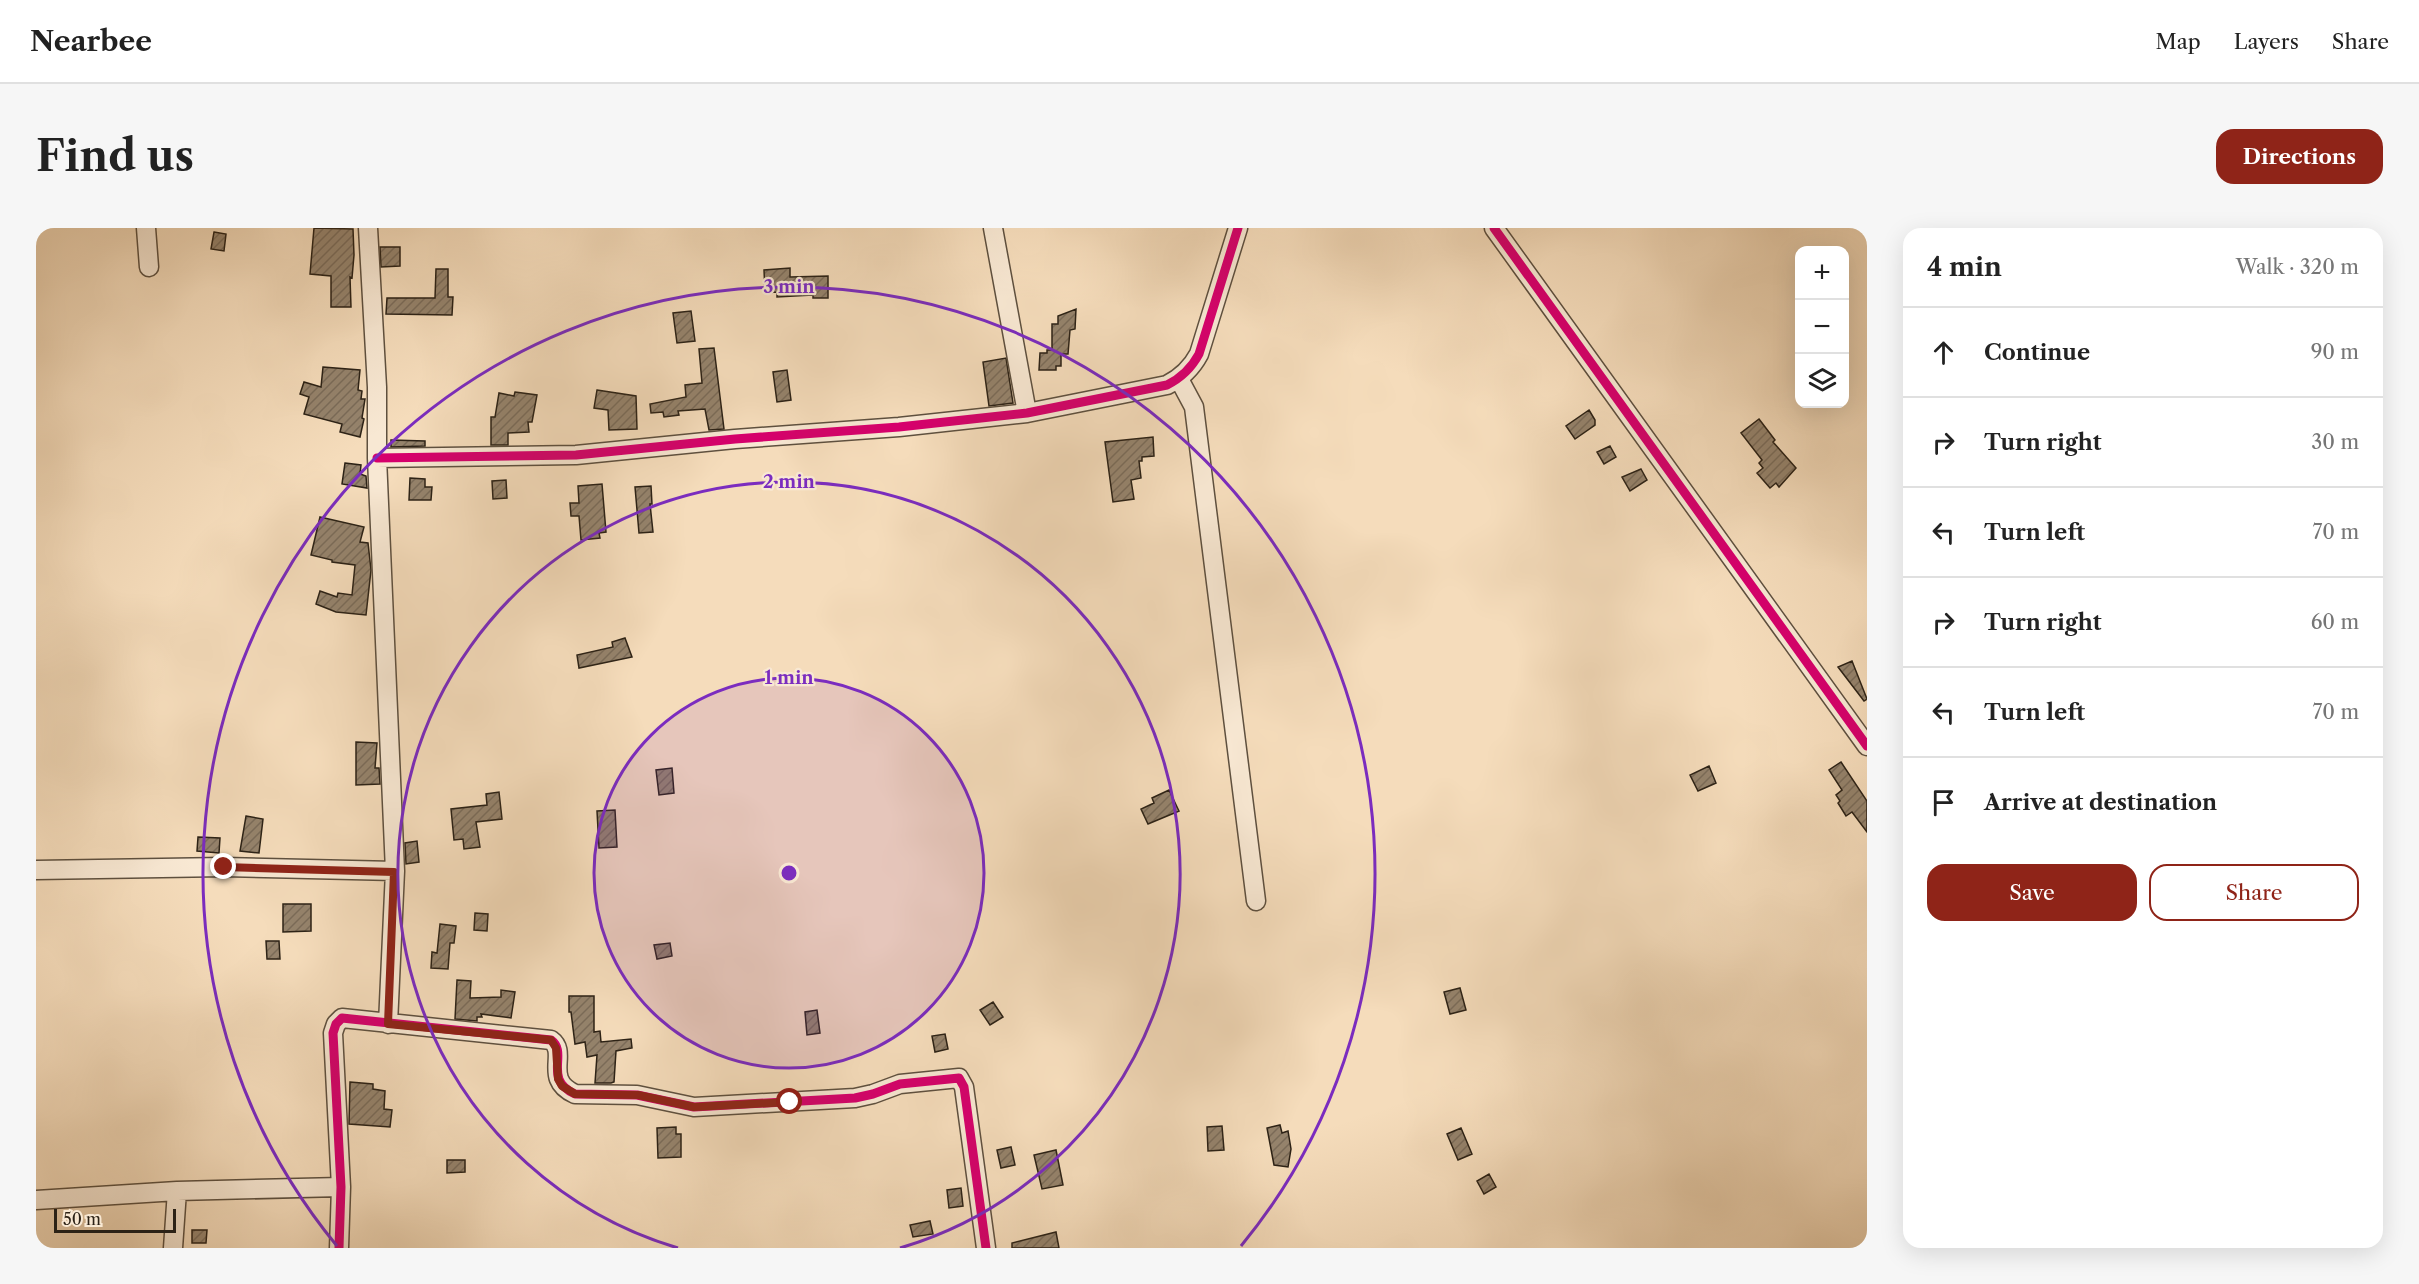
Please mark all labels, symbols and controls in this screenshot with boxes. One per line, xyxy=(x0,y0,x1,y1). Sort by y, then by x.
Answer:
text: Nearbee xyxy=(30,24,152,58)
text: Map xyxy=(2156,29,2201,54)
text: Layers xyxy=(2234,29,2299,54)
text: Share xyxy=(2332,29,2389,54)
button: Directions xyxy=(2216,129,2383,184)
text: Find us xyxy=(36,130,194,182)
map controls xyxy=(1795,246,1849,408)
button: + xyxy=(1795,246,1849,300)
text: 4 min xyxy=(1927,251,2002,283)
text: Walk · 320 m xyxy=(2236,255,2359,279)
text: 3 min xyxy=(763,276,815,298)
button: − xyxy=(1795,300,1849,354)
icon: ahead xyxy=(1927,336,1960,369)
text: Continue xyxy=(1984,339,2090,366)
text: 90 m xyxy=(2311,340,2359,364)
button: layers xyxy=(1795,354,1849,408)
icon: right xyxy=(1927,426,1960,459)
text: Turn right xyxy=(1984,429,2102,456)
text: 30 m xyxy=(2311,430,2359,454)
text: 2 min xyxy=(763,471,816,493)
icon: left xyxy=(1927,516,1960,549)
text: Turn left xyxy=(1984,519,2085,546)
text: 70 m xyxy=(2313,520,2359,544)
icon: right xyxy=(1927,606,1960,639)
text: Turn right xyxy=(1984,609,2102,636)
text: 60 m xyxy=(2311,610,2359,634)
text: 1 min xyxy=(764,667,814,689)
icon: left xyxy=(1927,696,1960,729)
text: Turn left xyxy=(1984,699,2085,726)
text: 70 m xyxy=(2313,700,2359,724)
icon: arrive xyxy=(1927,786,1960,819)
text: Arrive at destination xyxy=(1984,789,2217,816)
route end xyxy=(210,853,236,879)
centre of rings xyxy=(779,863,799,883)
button: Save xyxy=(1927,864,2137,921)
button: Share xyxy=(2149,864,2359,921)
route start xyxy=(776,1088,802,1114)
scale bar xyxy=(54,1206,176,1234)
text: 50 m xyxy=(63,1209,101,1229)

